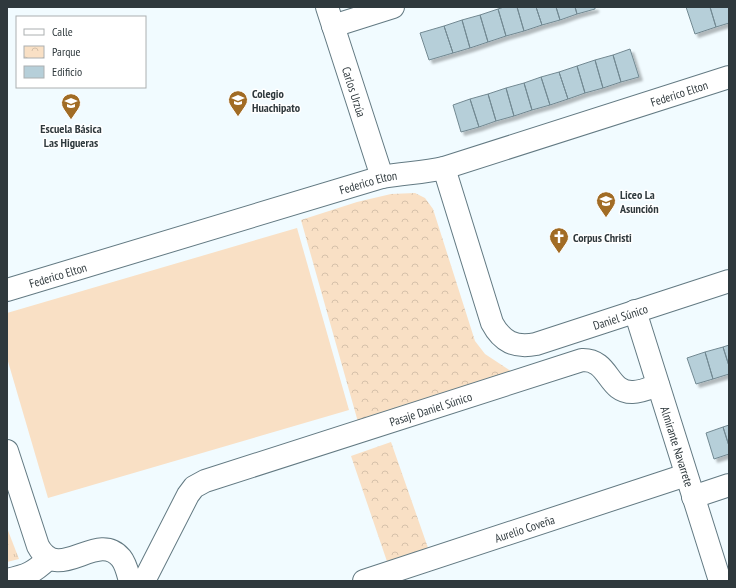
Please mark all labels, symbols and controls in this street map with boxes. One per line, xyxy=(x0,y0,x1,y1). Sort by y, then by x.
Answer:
legend xyxy=(16,16,146,88)
text: Calle xyxy=(52,24,73,39)
text: Parque xyxy=(52,44,81,59)
text: Edificio xyxy=(52,64,82,79)
street label: Carlos Urzúa xyxy=(339,65,370,119)
street label: Federico Elton xyxy=(648,77,710,109)
place label: Colegio Huachipato xyxy=(252,86,301,115)
school or university icon: Colegio Huachipato xyxy=(227,89,249,117)
school or university icon: Escuela Básica Las Higueras xyxy=(60,92,82,120)
place label: Escuela Básica Las Higueras xyxy=(40,121,102,150)
street label: Federico Elton xyxy=(337,167,398,197)
place label: Liceo La Asunción xyxy=(619,187,659,216)
school or university icon: Liceo La Asunción xyxy=(595,190,617,218)
church icon: Corpus Christi xyxy=(548,226,570,254)
place label: Corpus Christi xyxy=(573,230,632,245)
street label: Federico Elton xyxy=(27,259,88,290)
street label: Daniel Súnico xyxy=(591,301,649,332)
street label: Pasaje Daniel Súnico xyxy=(387,388,474,429)
street label: Almirante Navarrete xyxy=(658,404,697,489)
street label: Aurelio Coveña xyxy=(493,511,557,545)

